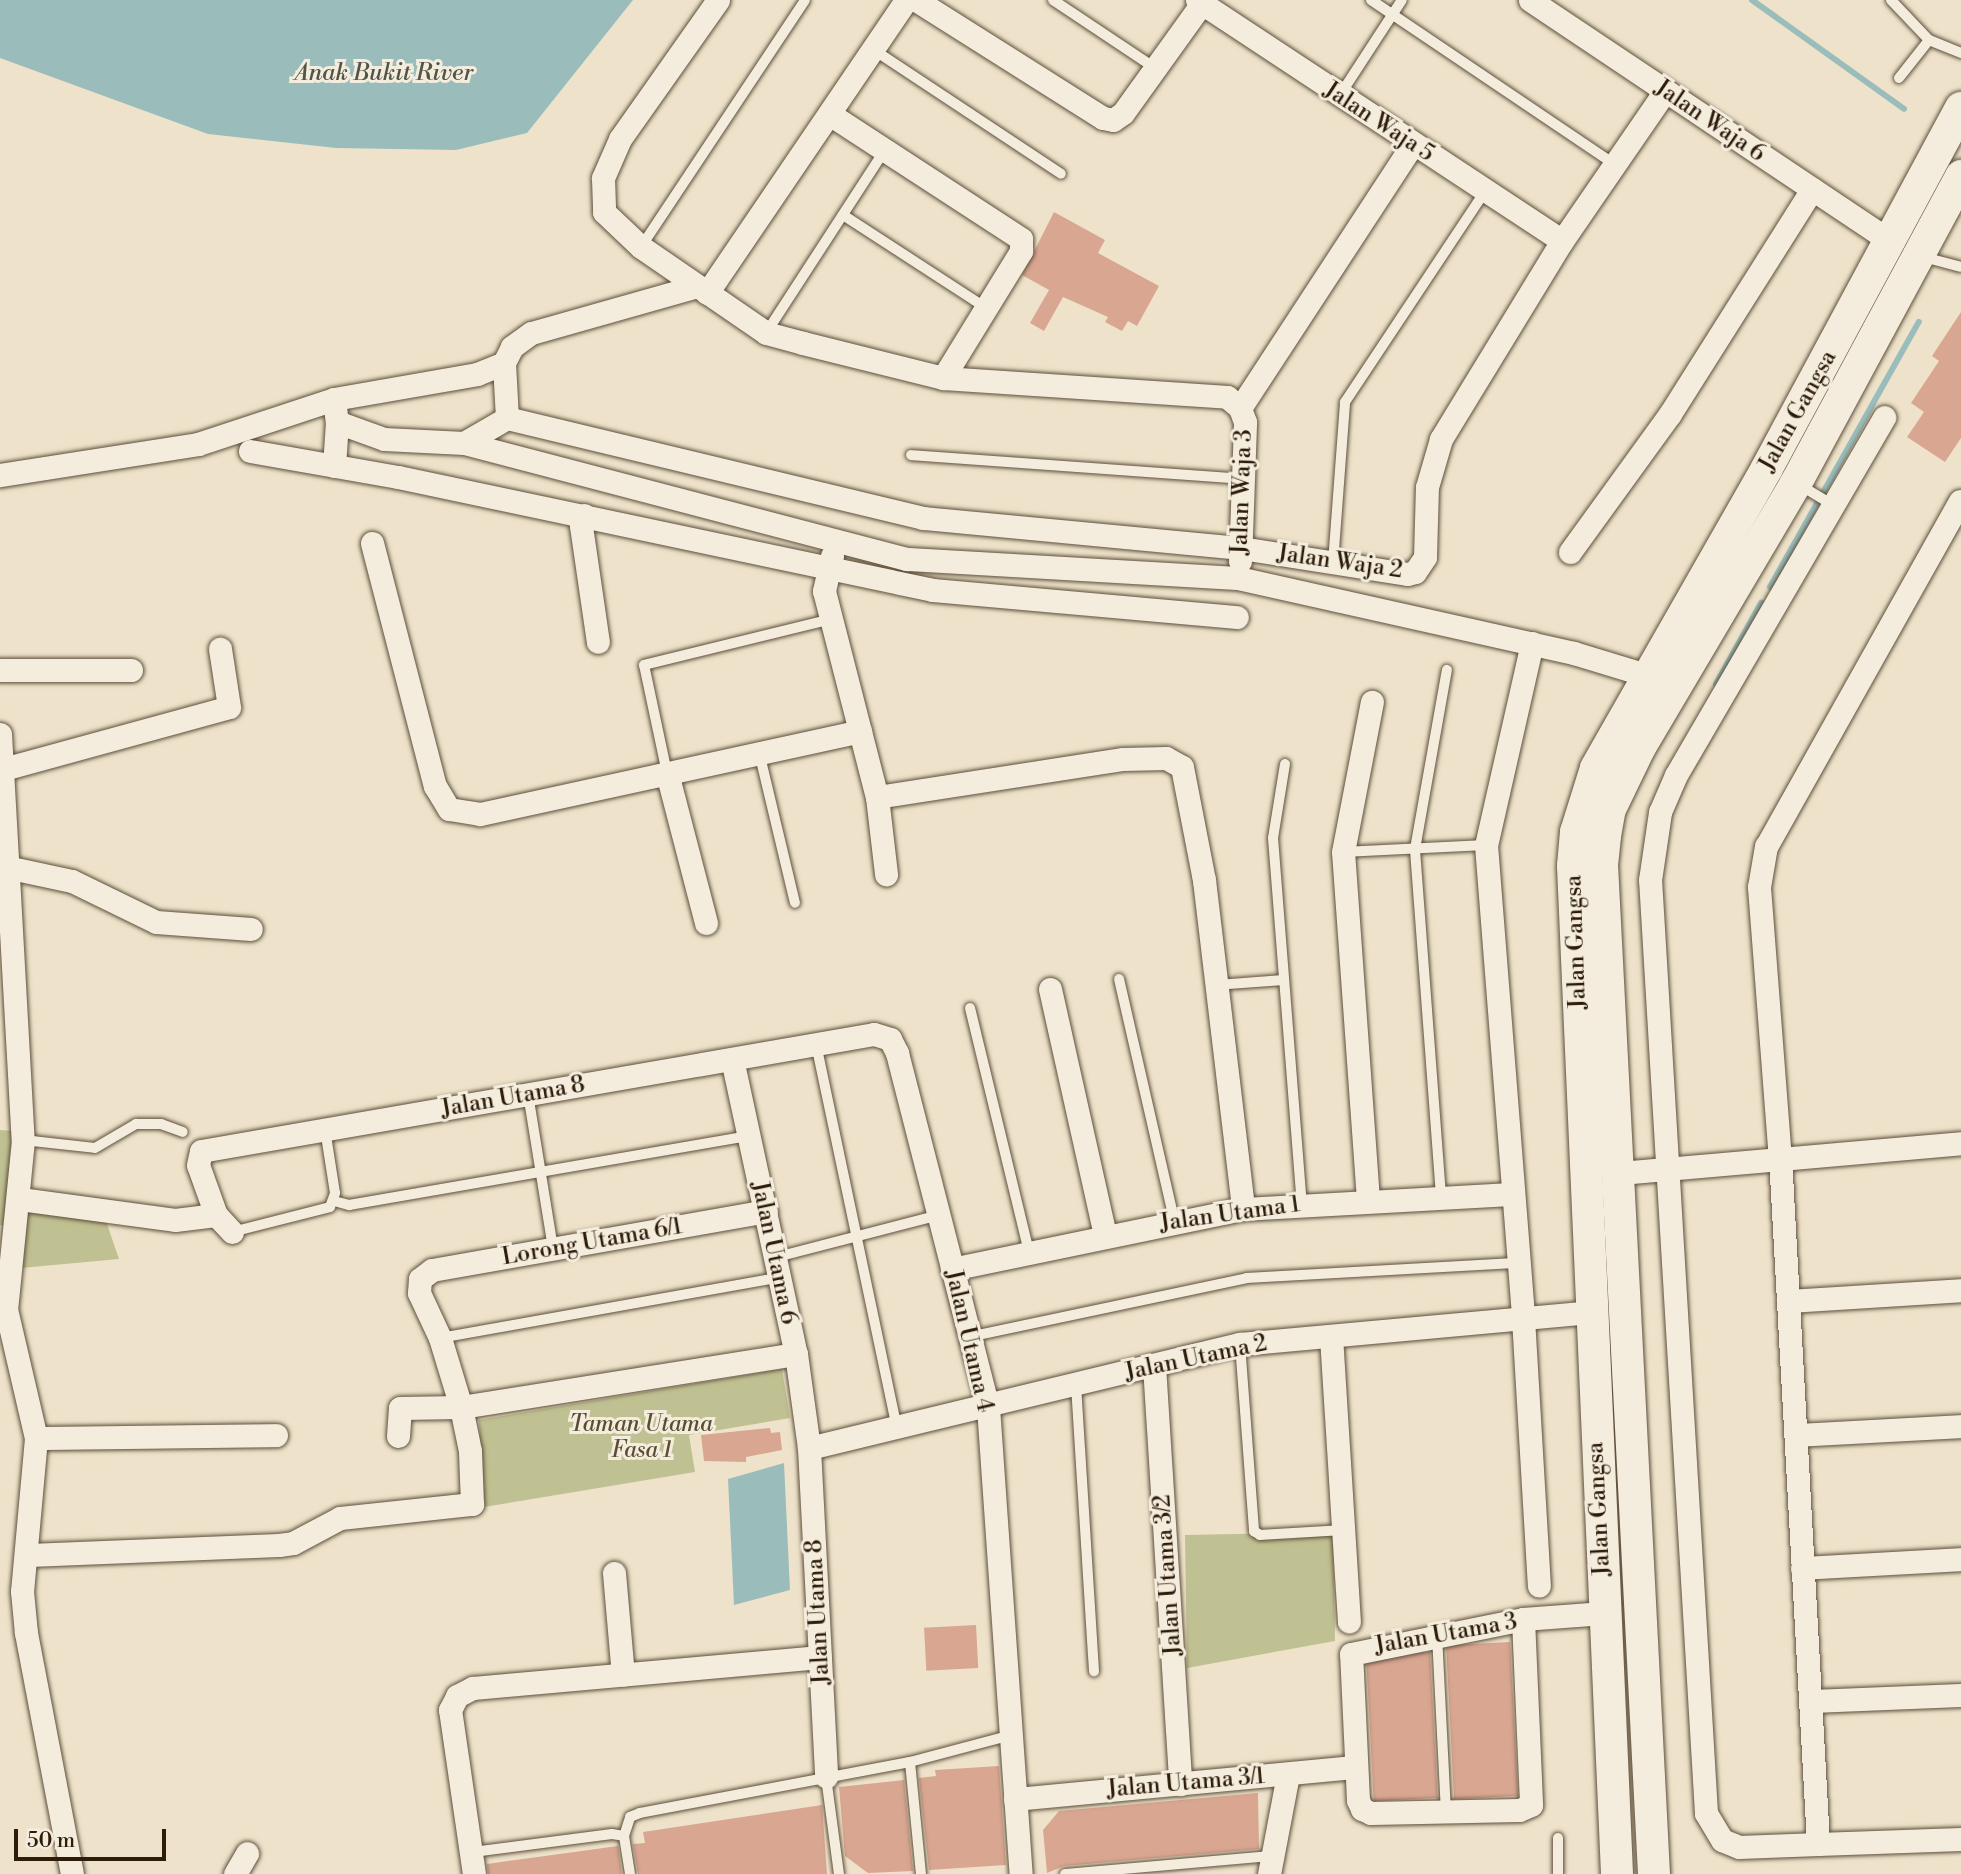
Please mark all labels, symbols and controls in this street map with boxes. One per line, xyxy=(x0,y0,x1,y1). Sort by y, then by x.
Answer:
water label: Anak Bukit River xyxy=(295,60,473,88)
street label: Jalan Waja 6 xyxy=(1650,74,1770,168)
street label: Jalan Waja 5 xyxy=(1319,76,1439,168)
street label: Jalan Gangsa xyxy=(1753,346,1843,476)
street label: Jalan Waja 3 xyxy=(1226,429,1258,555)
street label: Jalan Waja 2 xyxy=(1276,540,1404,584)
street label: Jalan Gangsa xyxy=(1560,874,1592,1010)
street label: Jalan Utama 8 xyxy=(439,1071,587,1123)
street label: Jalan Utama 6 xyxy=(745,1179,803,1327)
street label: Jalan Utama 1 xyxy=(1158,1190,1302,1238)
street label: Lorong Utama 6/1 xyxy=(500,1213,684,1271)
street label: Jalan Utama 4 xyxy=(939,1267,999,1415)
street label: Jalan Utama 2 xyxy=(1122,1329,1270,1387)
park label: Taman Utama Fasa 1 xyxy=(569,1410,713,1464)
street label: Jalan Gangsa xyxy=(1582,1441,1616,1577)
street label: Jalan Utama 3/2 xyxy=(1149,1493,1187,1657)
street label: Jalan Utama 8 xyxy=(800,1539,836,1685)
street label: Jalan Utama 3 xyxy=(1373,1608,1519,1660)
street label: Jalan Utama 3/1 xyxy=(1106,1762,1266,1804)
scale bar xyxy=(18,1814,170,1858)
text: 50 m xyxy=(27,1828,75,1854)

